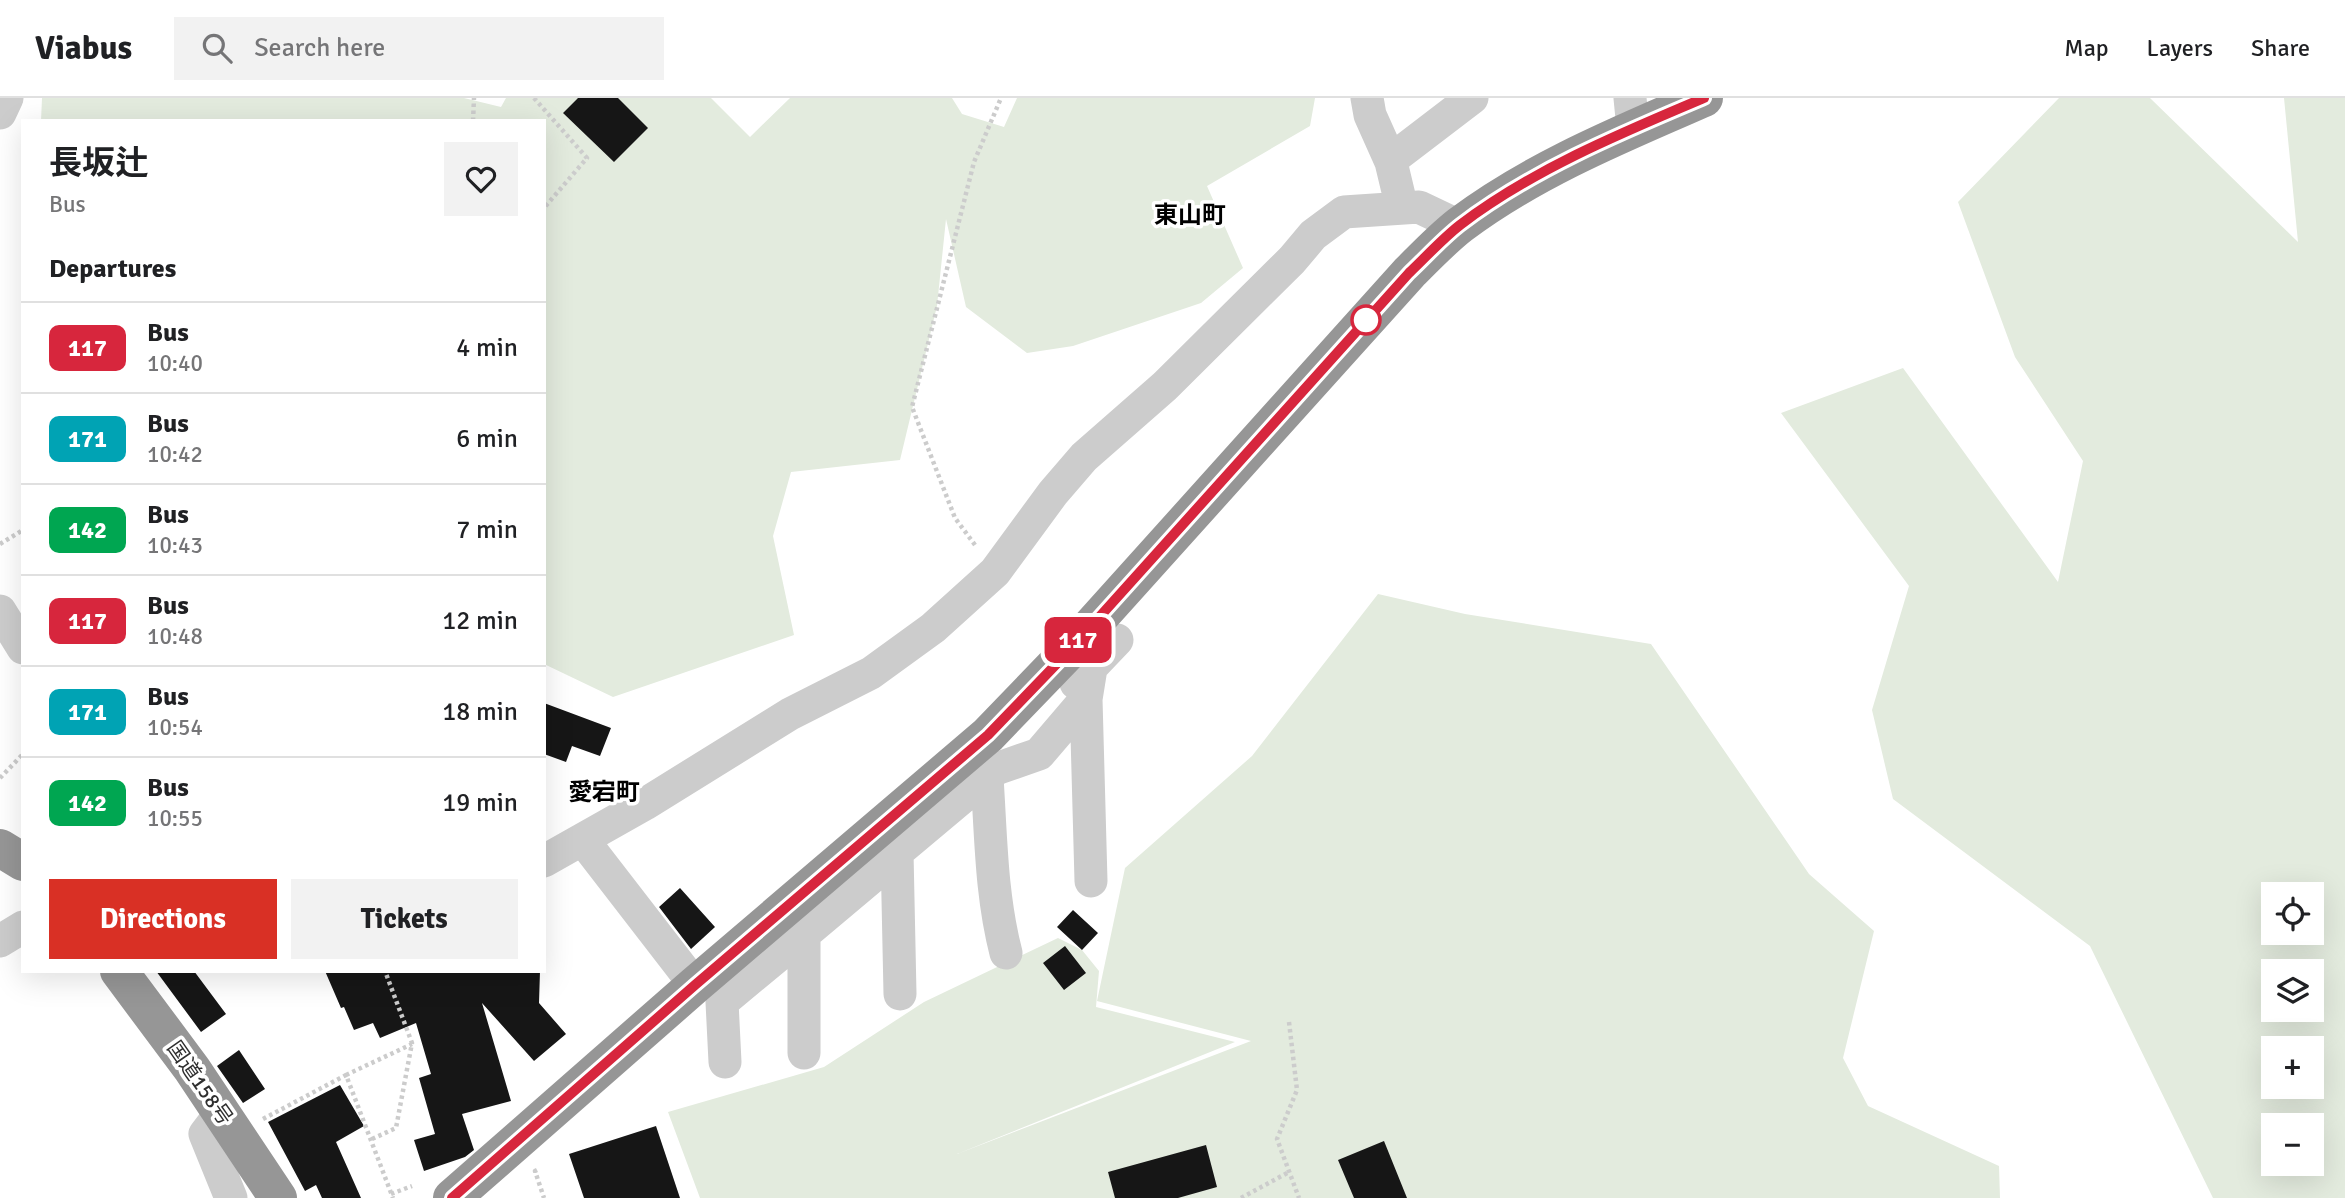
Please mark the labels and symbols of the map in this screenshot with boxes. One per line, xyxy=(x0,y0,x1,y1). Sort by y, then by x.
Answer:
district label: 東山町 xyxy=(1154,200,1226,230)
unlabelled marker xyxy=(1351,305,1381,335)
line badge: 117 xyxy=(1038,617,1118,663)
district label: 愛宕町 xyxy=(568,777,640,807)
street label: 国道158号 xyxy=(162,1036,238,1130)

